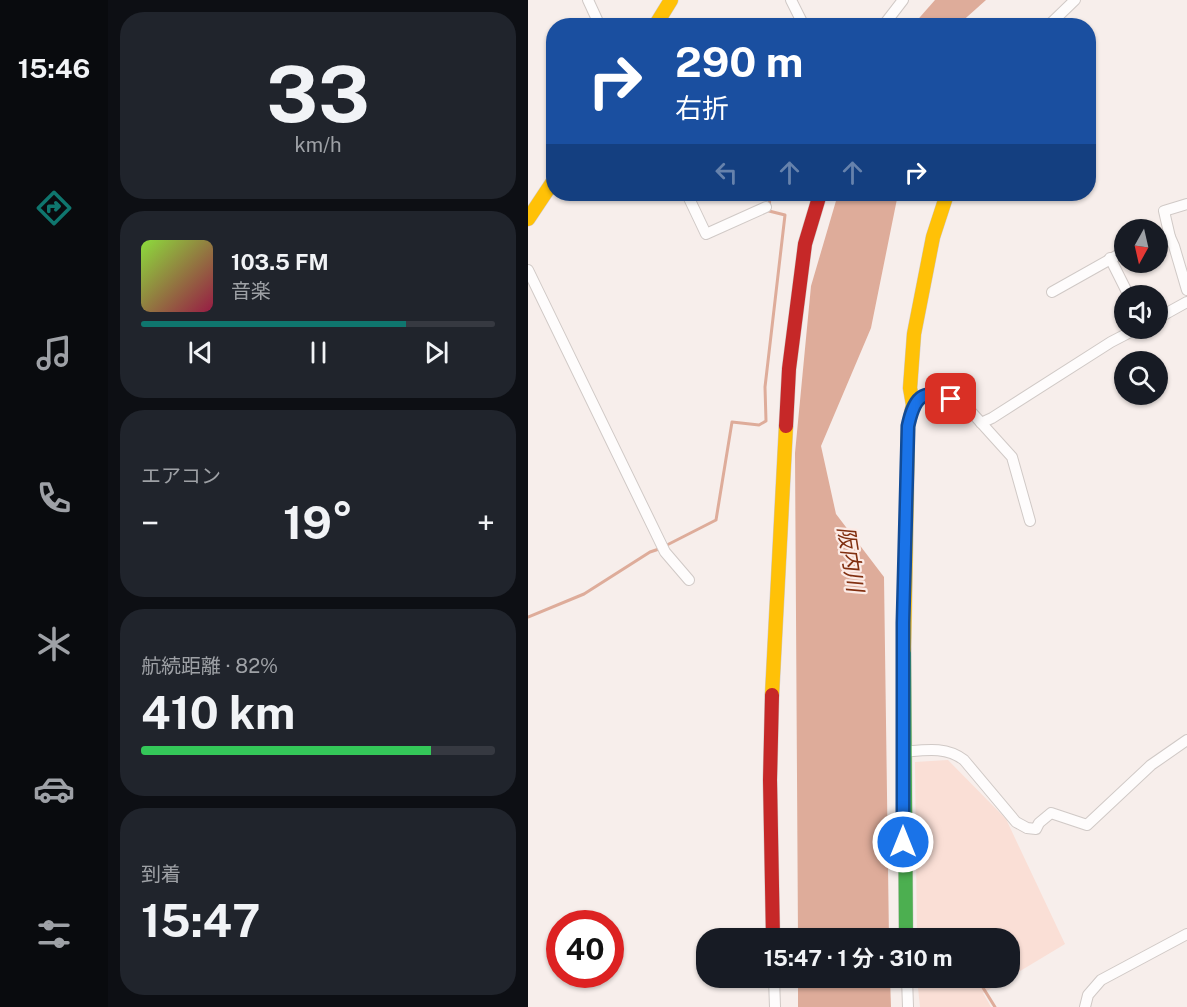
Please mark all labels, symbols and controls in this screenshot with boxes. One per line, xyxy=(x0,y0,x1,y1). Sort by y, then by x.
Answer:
text: 290 m xyxy=(675,37,803,86)
icon: right xyxy=(576,42,654,120)
text: 33 xyxy=(266,48,370,140)
text: 15:46 xyxy=(18,52,90,84)
text: 右折 xyxy=(675,92,729,124)
text: km/h xyxy=(294,133,342,157)
icon: left xyxy=(710,156,743,189)
icon: ahead xyxy=(773,156,806,189)
icon: ahead xyxy=(836,156,869,189)
icon: right xyxy=(899,156,932,189)
icon: directions xyxy=(33,187,75,229)
north arrow xyxy=(1114,219,1168,273)
map controls xyxy=(1114,219,1168,405)
text: 103.5 FM xyxy=(231,249,329,275)
text: 音楽 xyxy=(231,279,271,303)
button: sound xyxy=(1114,285,1168,339)
icon: music xyxy=(33,332,75,374)
icon: previous xyxy=(184,336,217,369)
icon: pause xyxy=(302,336,335,369)
icon: next xyxy=(420,336,453,369)
button: search xyxy=(1114,351,1168,405)
pin xyxy=(925,373,976,424)
icon: arrive xyxy=(934,382,967,415)
text: エアコン xyxy=(141,464,221,488)
icon: phone xyxy=(33,477,75,519)
text: 19° xyxy=(283,496,353,549)
text: − xyxy=(141,504,159,542)
text: + xyxy=(477,504,495,542)
water label: 阪内川 xyxy=(833,524,869,596)
icon: climate xyxy=(33,623,75,665)
text: 航続距離 · 82% xyxy=(141,654,278,678)
text: 410 km xyxy=(141,686,295,739)
icon: car xyxy=(33,768,75,810)
position arrow xyxy=(871,810,935,874)
text: 到着 xyxy=(141,862,181,886)
text: 15:47 xyxy=(141,894,260,947)
speed limit sign: 40 xyxy=(546,910,624,988)
icon: filters xyxy=(33,913,75,955)
text: 15:47 · 1 分 · 310 m xyxy=(764,945,952,971)

